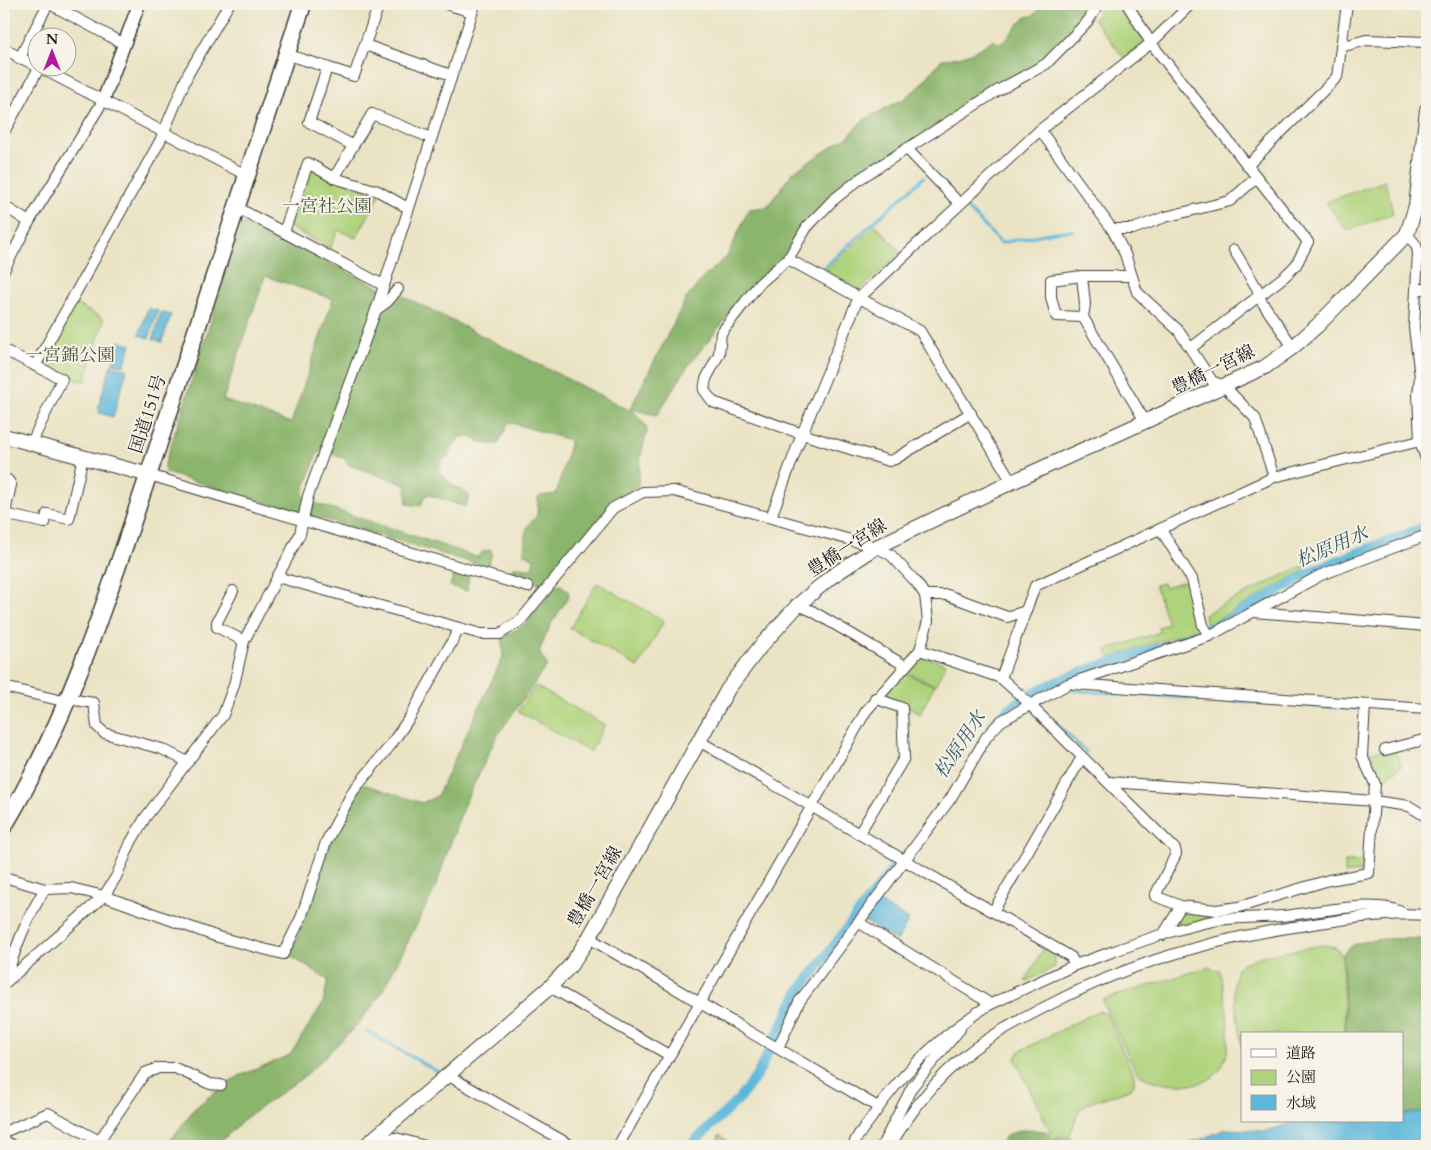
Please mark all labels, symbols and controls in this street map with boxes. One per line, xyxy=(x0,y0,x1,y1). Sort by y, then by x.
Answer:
north arrow xyxy=(28,28,78,78)
text: N xyxy=(46,30,58,49)
park label: 一宮社公園 xyxy=(282,194,372,219)
street label: 豊橋一宮線 xyxy=(1167,339,1259,401)
park label: 一宮錦公園 xyxy=(25,343,115,368)
street label: 国道151号 xyxy=(123,371,173,457)
street label: 豊橋一宮線 xyxy=(802,513,892,583)
water label: 松原用水 xyxy=(1292,519,1374,574)
water label: 松原用水 xyxy=(928,705,993,784)
street label: 豊橋一宮線 xyxy=(562,842,628,932)
legend xyxy=(1241,1032,1404,1122)
text: 道路 xyxy=(1286,1043,1316,1063)
text: 公園 xyxy=(1286,1067,1316,1087)
text: 水域 xyxy=(1286,1093,1316,1113)

